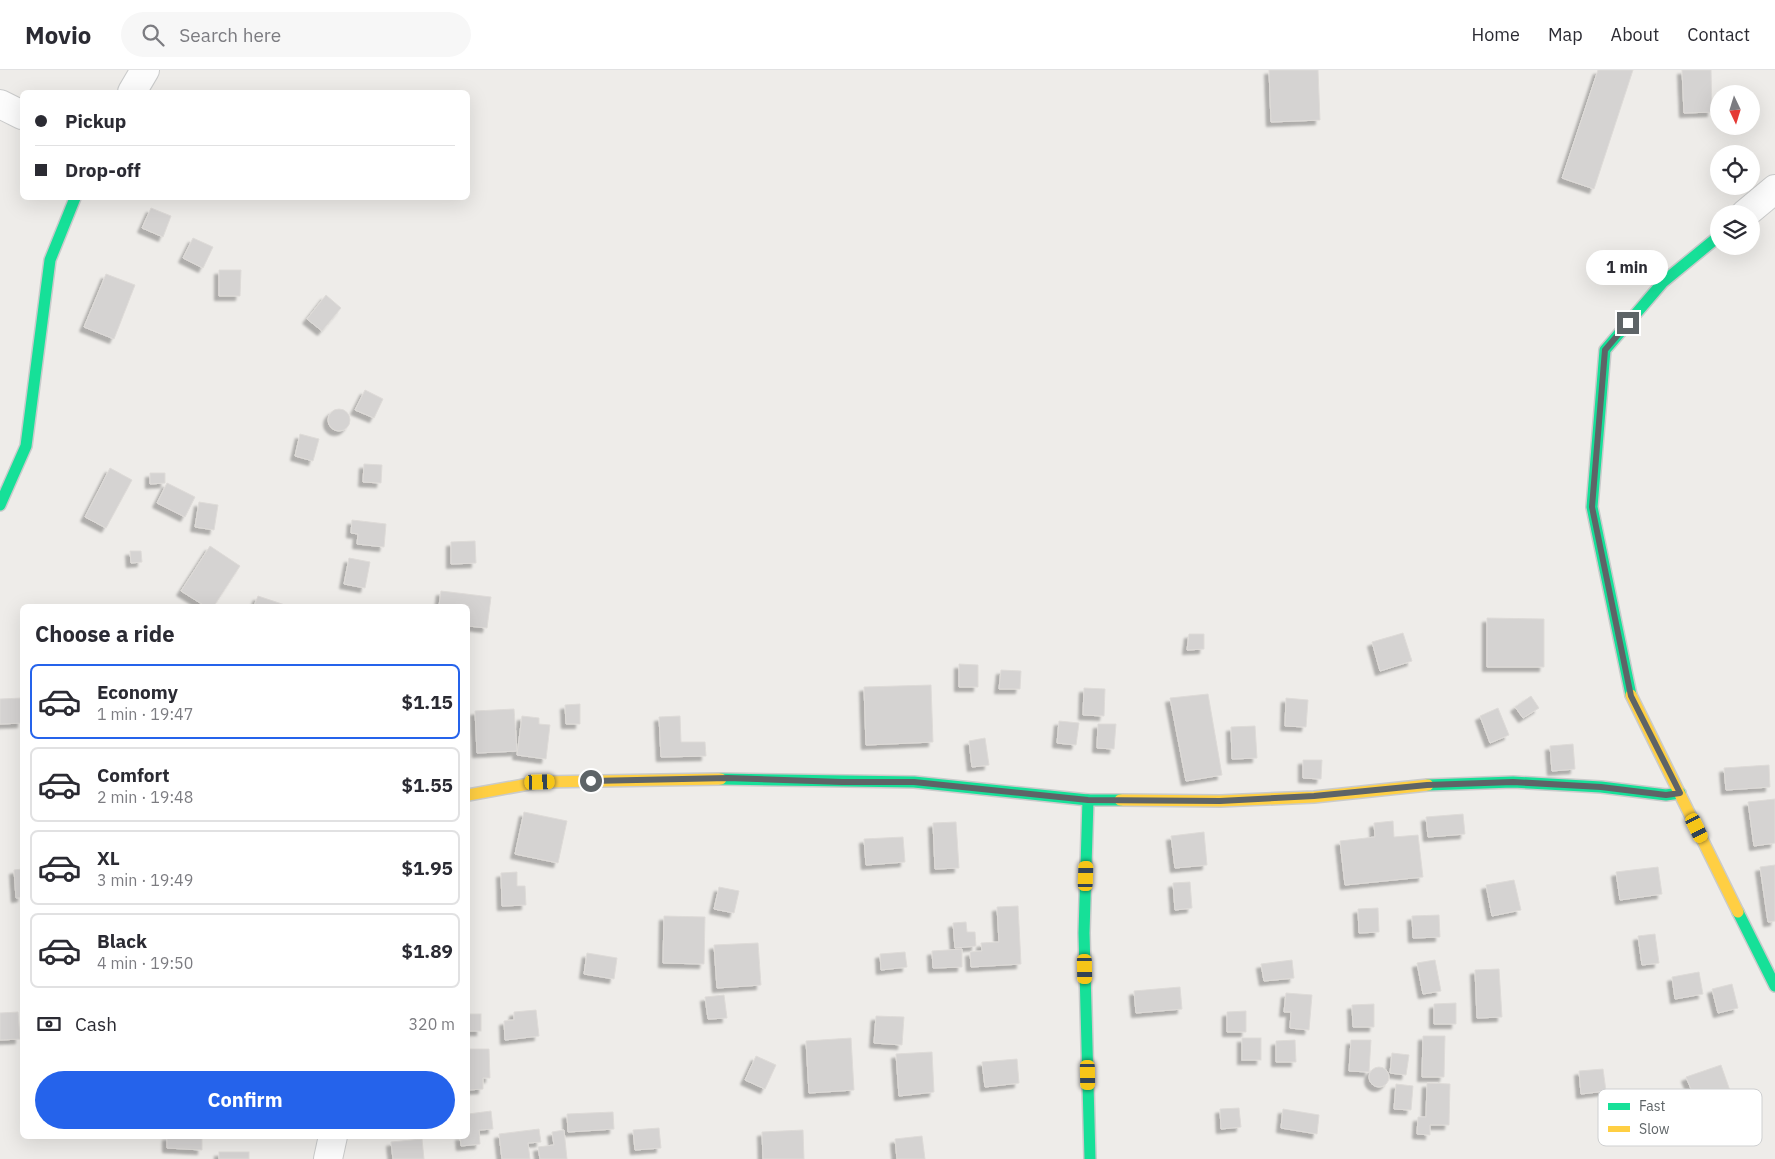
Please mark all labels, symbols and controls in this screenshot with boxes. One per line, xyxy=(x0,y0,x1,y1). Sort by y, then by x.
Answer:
search box xyxy=(121,12,471,57)
text: Movio xyxy=(25,19,91,51)
icon: search xyxy=(139,21,167,49)
text: Search here xyxy=(179,23,281,47)
text: Home xyxy=(1472,23,1520,46)
text: Map xyxy=(1548,23,1583,46)
text: About xyxy=(1611,23,1659,46)
text: Contact xyxy=(1687,23,1750,46)
north arrow xyxy=(1710,85,1760,135)
map controls xyxy=(1710,85,1760,255)
text: Pickup xyxy=(65,109,126,133)
button: locate xyxy=(1710,145,1760,195)
text: Drop-off xyxy=(65,158,141,182)
button: layers xyxy=(1710,205,1760,255)
callout: 1 min xyxy=(1587,250,1669,286)
text: 1 min xyxy=(1606,257,1648,277)
route end xyxy=(1617,312,1639,334)
text: Choose a ride xyxy=(35,619,175,648)
icon: car xyxy=(37,679,82,724)
text: Economy xyxy=(97,680,178,704)
text: $1.15 xyxy=(401,690,453,714)
text: 1 min · 19:47 xyxy=(97,704,193,724)
icon: car xyxy=(37,762,82,807)
text: Comfort xyxy=(97,763,170,787)
route start xyxy=(580,770,602,792)
text: $1.55 xyxy=(401,773,453,797)
car xyxy=(524,774,555,790)
text: 2 min · 19:48 xyxy=(97,787,193,807)
car xyxy=(1683,811,1710,845)
icon: car xyxy=(37,845,82,890)
text: XL xyxy=(97,846,120,870)
text: $1.95 xyxy=(401,856,453,880)
car xyxy=(1077,861,1094,891)
text: 3 min · 19:49 xyxy=(97,870,193,890)
icon: car xyxy=(37,928,82,973)
text: Black xyxy=(97,929,147,953)
text: $1.89 xyxy=(401,939,453,963)
text: 4 min · 19:50 xyxy=(97,953,193,973)
car xyxy=(1077,954,1092,984)
icon: cash xyxy=(35,1010,63,1038)
text: Cash xyxy=(75,1012,117,1036)
text: 320 m xyxy=(408,1014,455,1034)
car xyxy=(1080,1060,1095,1090)
button: Confirm xyxy=(35,1071,455,1129)
legend xyxy=(1598,1089,1762,1146)
text: Fast xyxy=(1639,1097,1665,1115)
text: Slow xyxy=(1639,1120,1670,1138)

